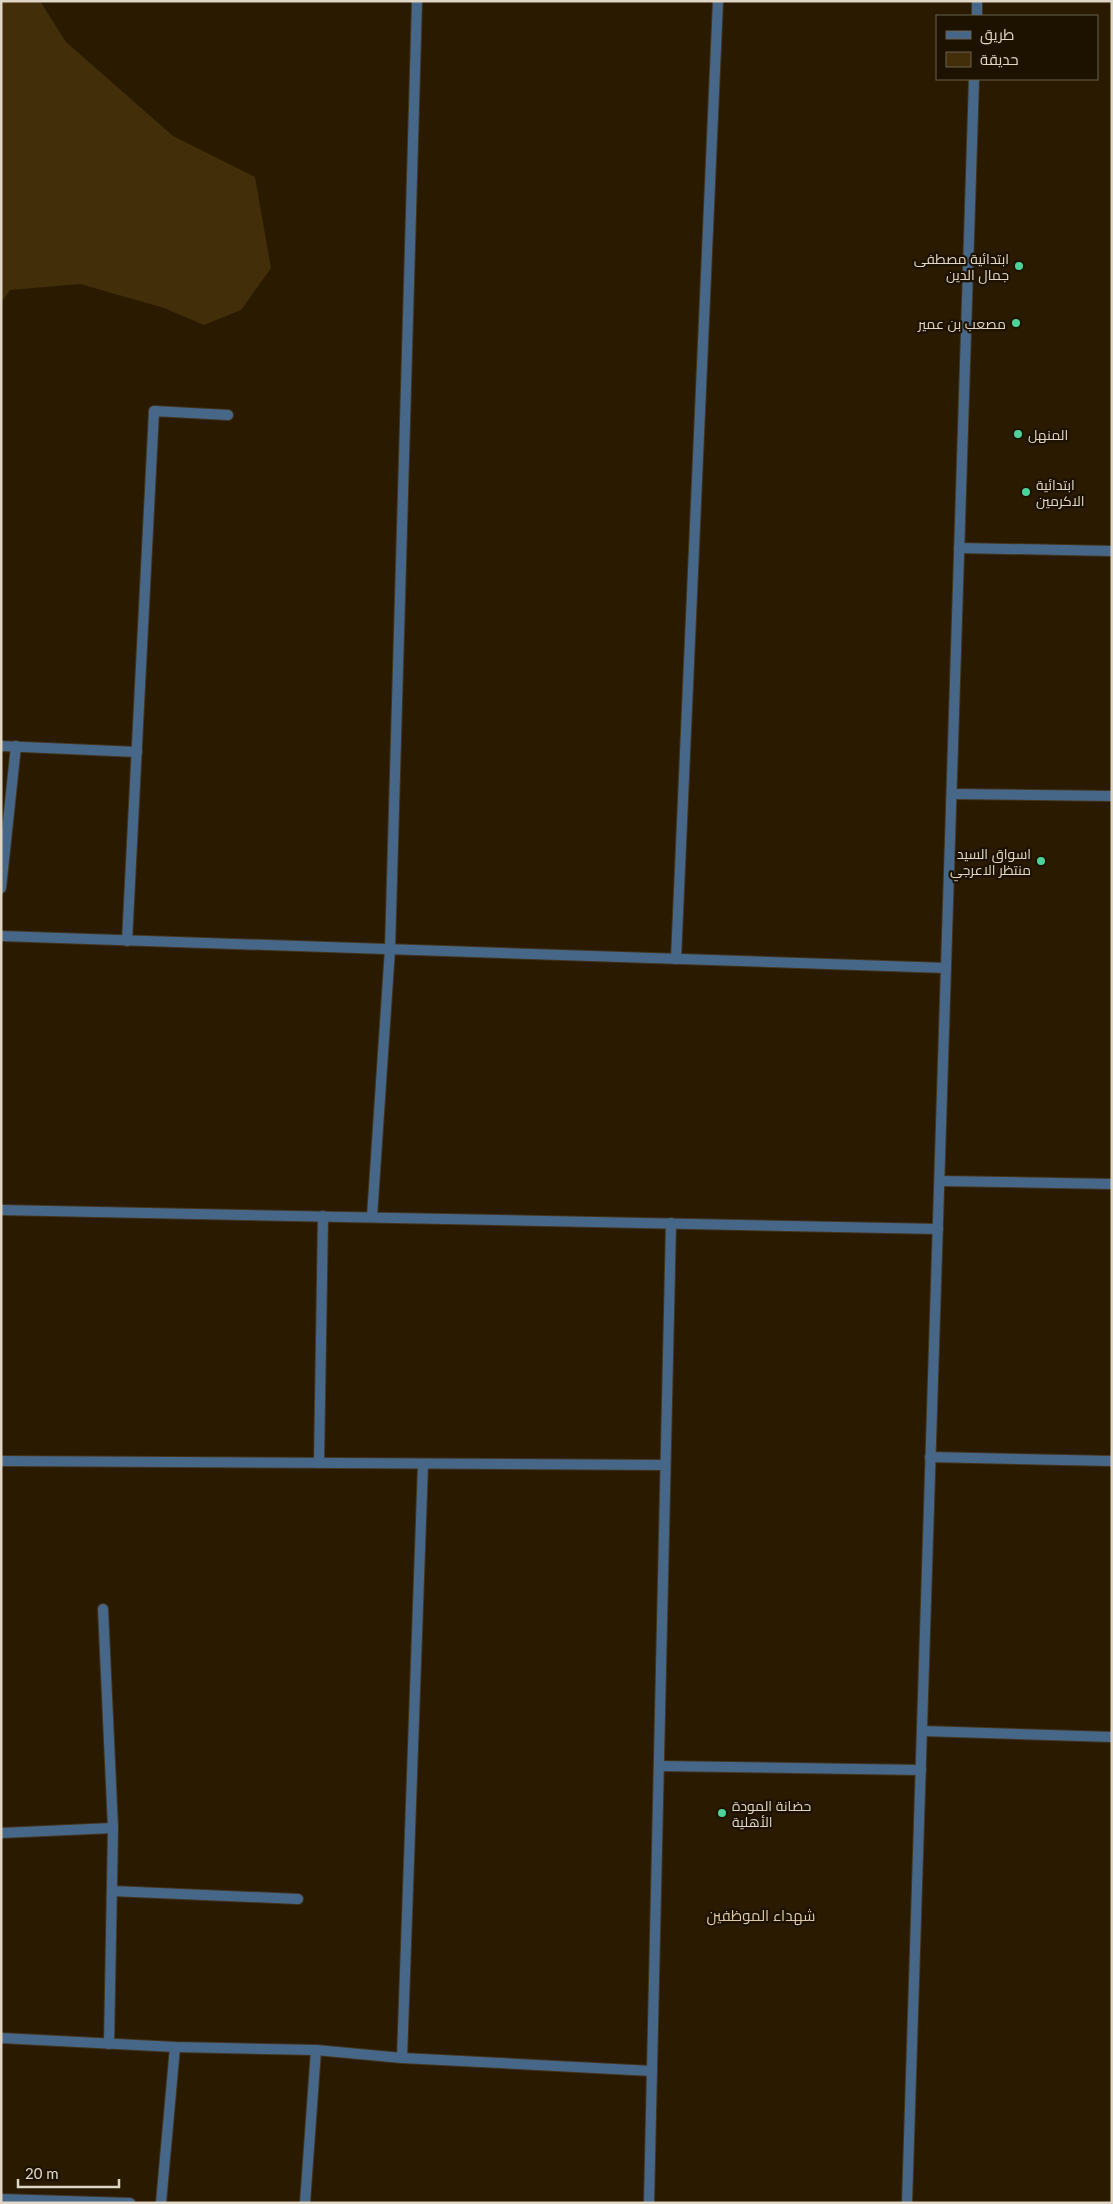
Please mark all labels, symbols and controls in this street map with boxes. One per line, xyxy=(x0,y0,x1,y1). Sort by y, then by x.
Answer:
legend xyxy=(936,15,1098,80)
text: طريق xyxy=(980,25,1014,45)
text: حديقة xyxy=(980,50,1019,68)
place label: ابتدائية مصطفى جمال الدين xyxy=(914,250,1009,284)
marker: ابتدائية مصطفى جمال الدين xyxy=(1013,260,1025,272)
place label: مصعب بن عمير xyxy=(917,315,1006,332)
marker: مصعب بن عمير xyxy=(1010,317,1022,329)
place label: المنهل xyxy=(1028,426,1068,443)
marker: المنهل xyxy=(1012,428,1024,440)
place label: ابتدائية الاكرمين xyxy=(1036,476,1085,509)
marker: ابتدائية الاكرمين xyxy=(1020,486,1032,498)
place label: اسواق السيد منتظر الاعرجي xyxy=(950,845,1031,882)
marker: اسواق السيد منتظر الاعرجي xyxy=(1035,855,1047,867)
place label: حضانة المودة الأهلية xyxy=(732,1797,811,1830)
marker: حضانة المودة الأهلية xyxy=(716,1807,728,1819)
district label: شهداء الموظفين xyxy=(707,1906,815,1926)
scale bar xyxy=(18,2156,119,2188)
text: 20 m xyxy=(25,2164,59,2182)

